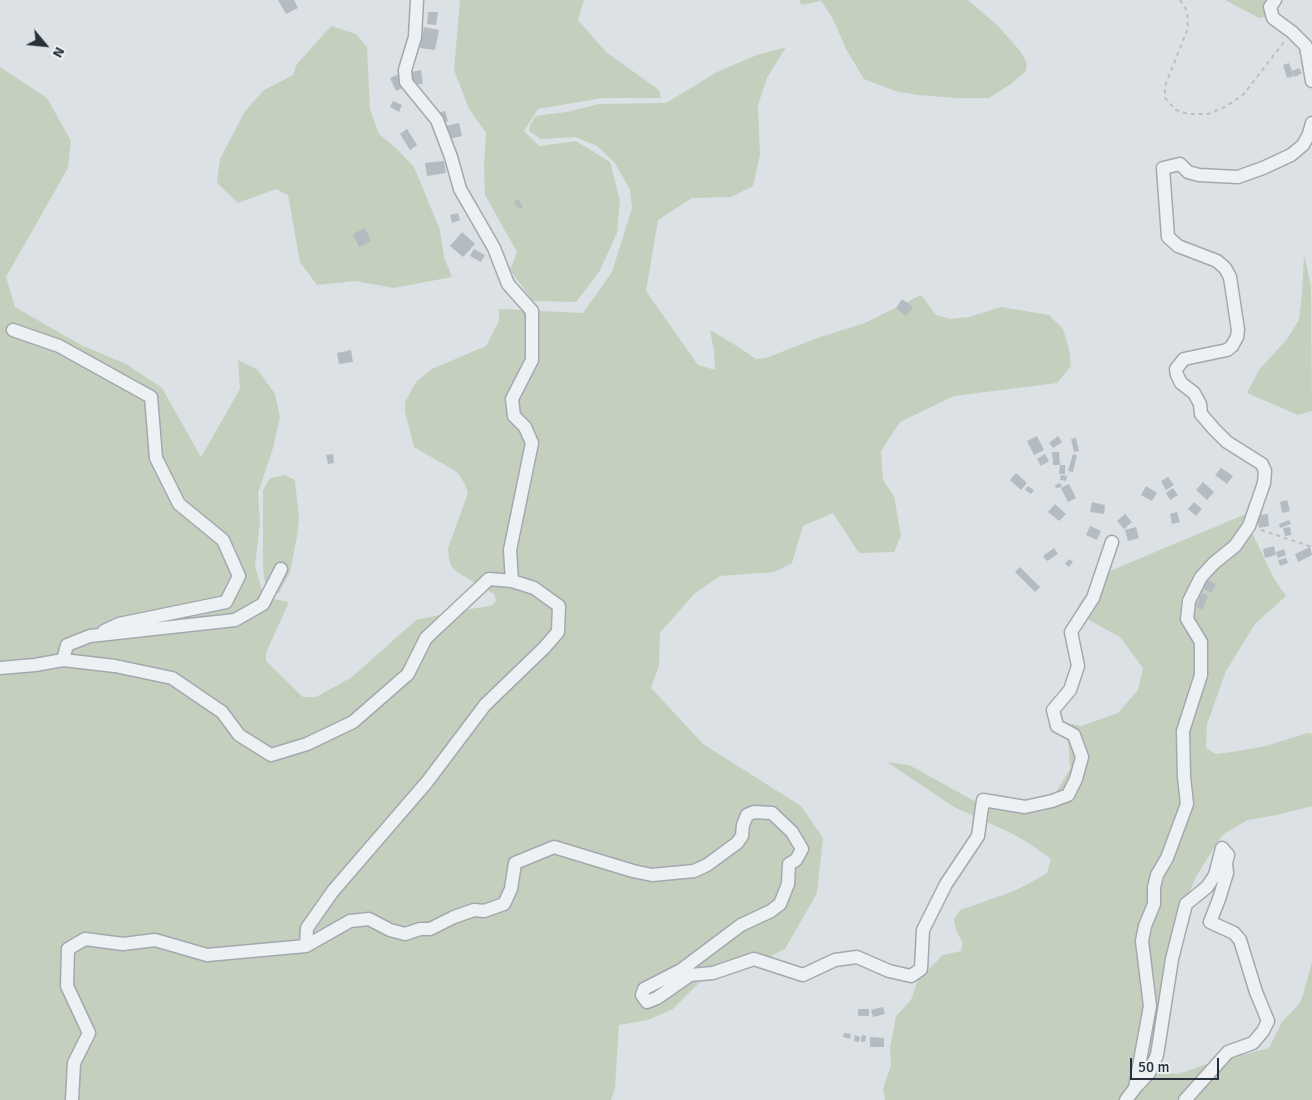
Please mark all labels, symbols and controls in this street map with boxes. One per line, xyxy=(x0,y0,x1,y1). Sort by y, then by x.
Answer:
north arrow xyxy=(20,20,70,70)
text: N xyxy=(49,44,68,61)
scale bar xyxy=(1132,1048,1221,1080)
text: 50 m xyxy=(1138,1058,1169,1076)

